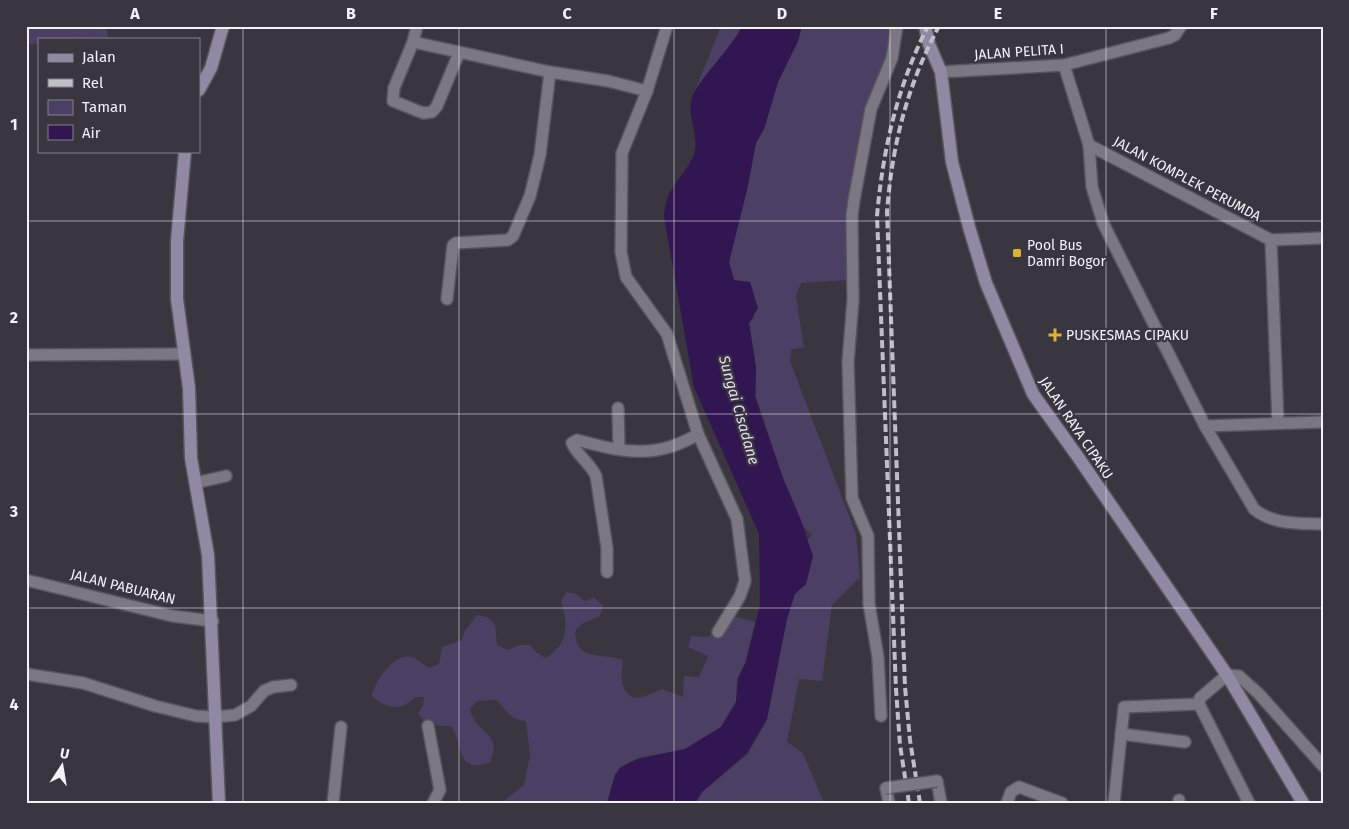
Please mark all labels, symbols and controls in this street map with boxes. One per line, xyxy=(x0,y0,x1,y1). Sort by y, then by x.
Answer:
text: A xyxy=(129,4,140,23)
text: B xyxy=(346,4,356,23)
text: C xyxy=(562,4,572,23)
text: D xyxy=(777,4,787,23)
text: E xyxy=(994,4,1002,23)
text: F xyxy=(1210,4,1218,23)
legend xyxy=(38,38,200,152)
street label: JALAN PELITA I xyxy=(974,40,1064,64)
text: Jalan xyxy=(82,48,116,66)
text: Rel xyxy=(82,74,104,92)
text: Taman xyxy=(82,98,127,116)
text: 1 xyxy=(10,115,18,134)
text: Air xyxy=(82,124,101,142)
street label: JALAN KOMPLEK PERUMDA xyxy=(1110,133,1264,225)
place label: Pool Bus Damri Bogor xyxy=(1027,237,1106,270)
marker: Pool Bus Damri Bogor xyxy=(1011,247,1023,259)
text: 2 xyxy=(10,308,18,327)
place label: PUSKESMAS CIPAKU xyxy=(1066,327,1189,344)
marker: PUSKESMAS CIPAKU xyxy=(1048,328,1062,342)
water label: Sungai Cisadane xyxy=(715,352,763,467)
street label: JALAN RAYA CIPAKU xyxy=(1035,374,1117,482)
text: 3 xyxy=(9,502,18,521)
street label: JALAN PABUARAN xyxy=(69,566,177,608)
text: 4 xyxy=(9,695,19,714)
north arrow xyxy=(38,742,88,792)
text: U xyxy=(58,745,71,763)

